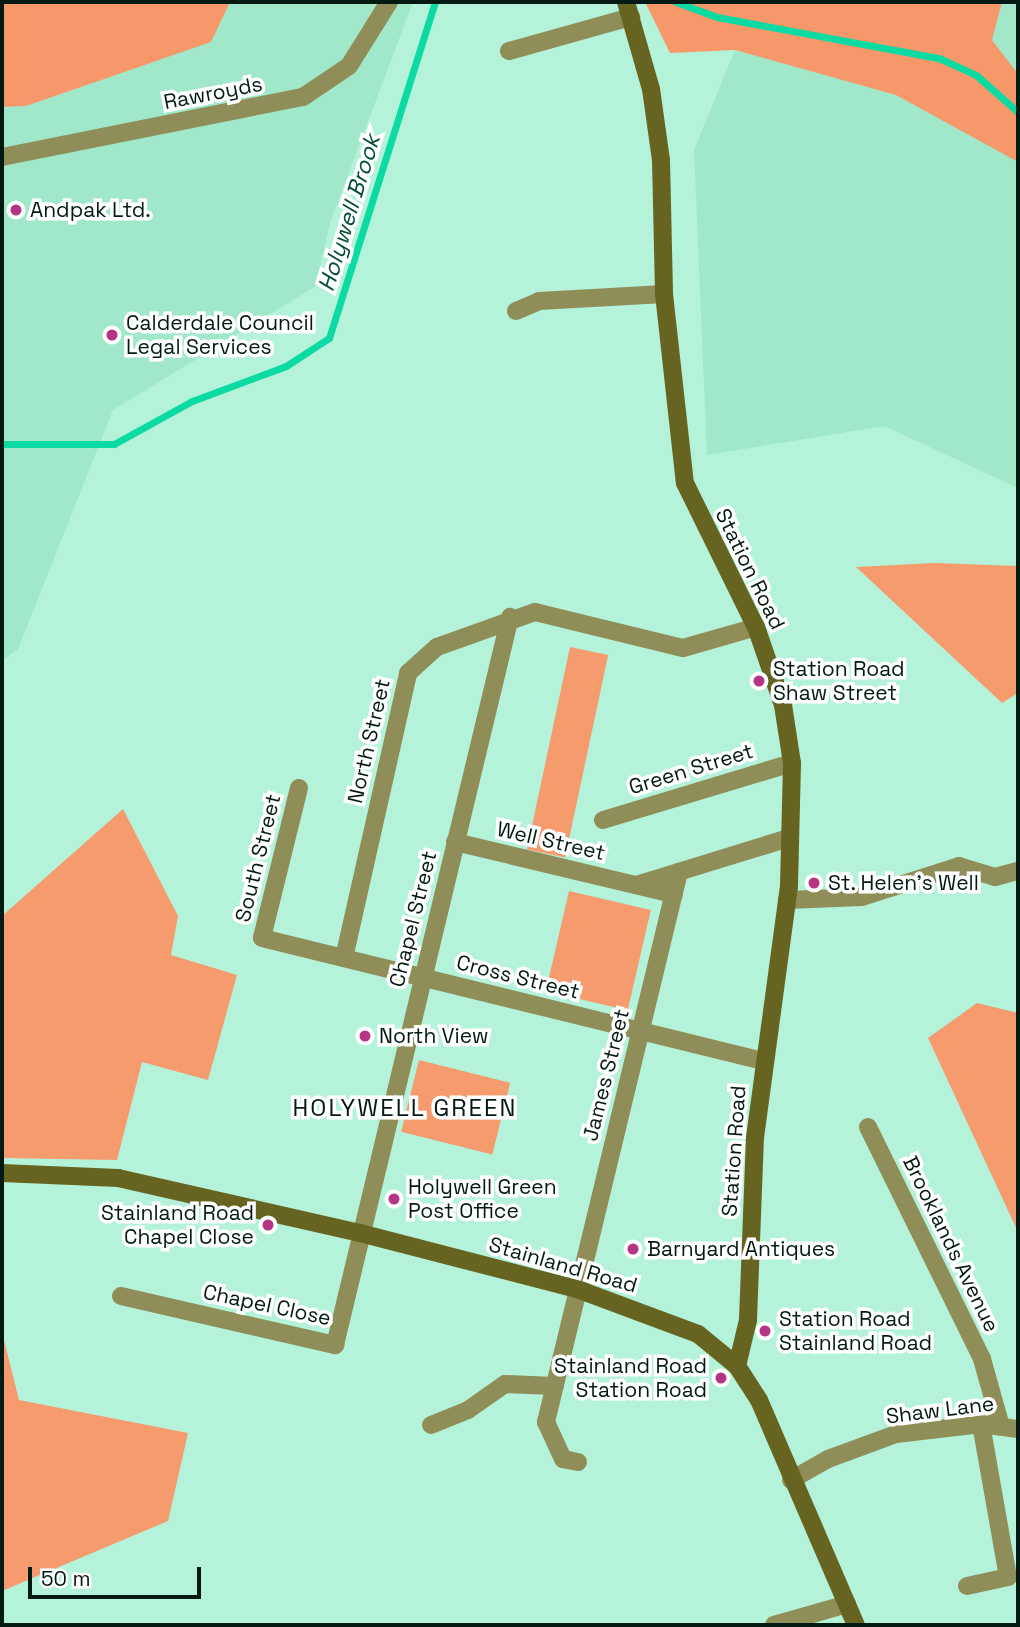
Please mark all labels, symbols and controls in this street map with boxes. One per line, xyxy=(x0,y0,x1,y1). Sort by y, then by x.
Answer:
street label: Rawroyds xyxy=(162,71,264,115)
water label: Holywell Brook xyxy=(312,131,386,295)
place label: Andpak Ltd. xyxy=(30,197,151,223)
marker: Andpak Ltd. xyxy=(8,202,24,218)
place label: Calderdale Council Legal Services xyxy=(126,310,314,360)
marker: Calderdale Council Legal Services xyxy=(104,327,120,343)
street label: Station Road xyxy=(710,504,790,634)
place label: Station Road Shaw Street xyxy=(773,656,904,706)
marker: Station Road Shaw Street xyxy=(751,673,767,689)
street label: North Street xyxy=(342,676,396,806)
street label: Green Street xyxy=(626,738,756,800)
street label: South Street xyxy=(230,791,286,925)
street label: Well Street xyxy=(494,816,608,866)
street label: Chapel Street xyxy=(384,848,442,990)
place label: St. Helen's Well xyxy=(828,870,980,896)
marker: St. Helen's Well xyxy=(806,875,822,891)
street label: Cross Street xyxy=(454,950,582,1004)
street label: James Street xyxy=(577,1006,635,1144)
place label: North View xyxy=(379,1023,489,1049)
marker: North View xyxy=(357,1028,373,1044)
street label: Station Road xyxy=(717,1085,751,1217)
district label: HOLYWELL GREEN xyxy=(294,1094,516,1122)
street label: Brooklands Avenue xyxy=(897,1152,1005,1336)
place label: Holywell Green Post Office xyxy=(408,1174,557,1224)
marker: Holywell Green Post Office xyxy=(386,1191,402,1207)
place label: Stainland Road Chapel Close xyxy=(101,1200,254,1250)
marker: Stainland Road Chapel Close xyxy=(260,1217,276,1233)
street label: Stainland Road xyxy=(486,1232,640,1298)
place label: Barnyard Antiques xyxy=(647,1236,835,1262)
marker: Barnyard Antiques xyxy=(625,1241,641,1257)
street label: Chapel Close xyxy=(201,1279,333,1331)
place label: Station Road Stainland Road xyxy=(779,1306,932,1356)
marker: Station Road Stainland Road xyxy=(757,1323,773,1339)
place label: Stainland Road Station Road xyxy=(554,1353,707,1403)
marker: Stainland Road Station Road xyxy=(713,1370,729,1386)
street label: Shaw Lane xyxy=(885,1391,995,1429)
scale bar xyxy=(32,1554,205,1598)
text: 50 m xyxy=(41,1565,91,1592)

